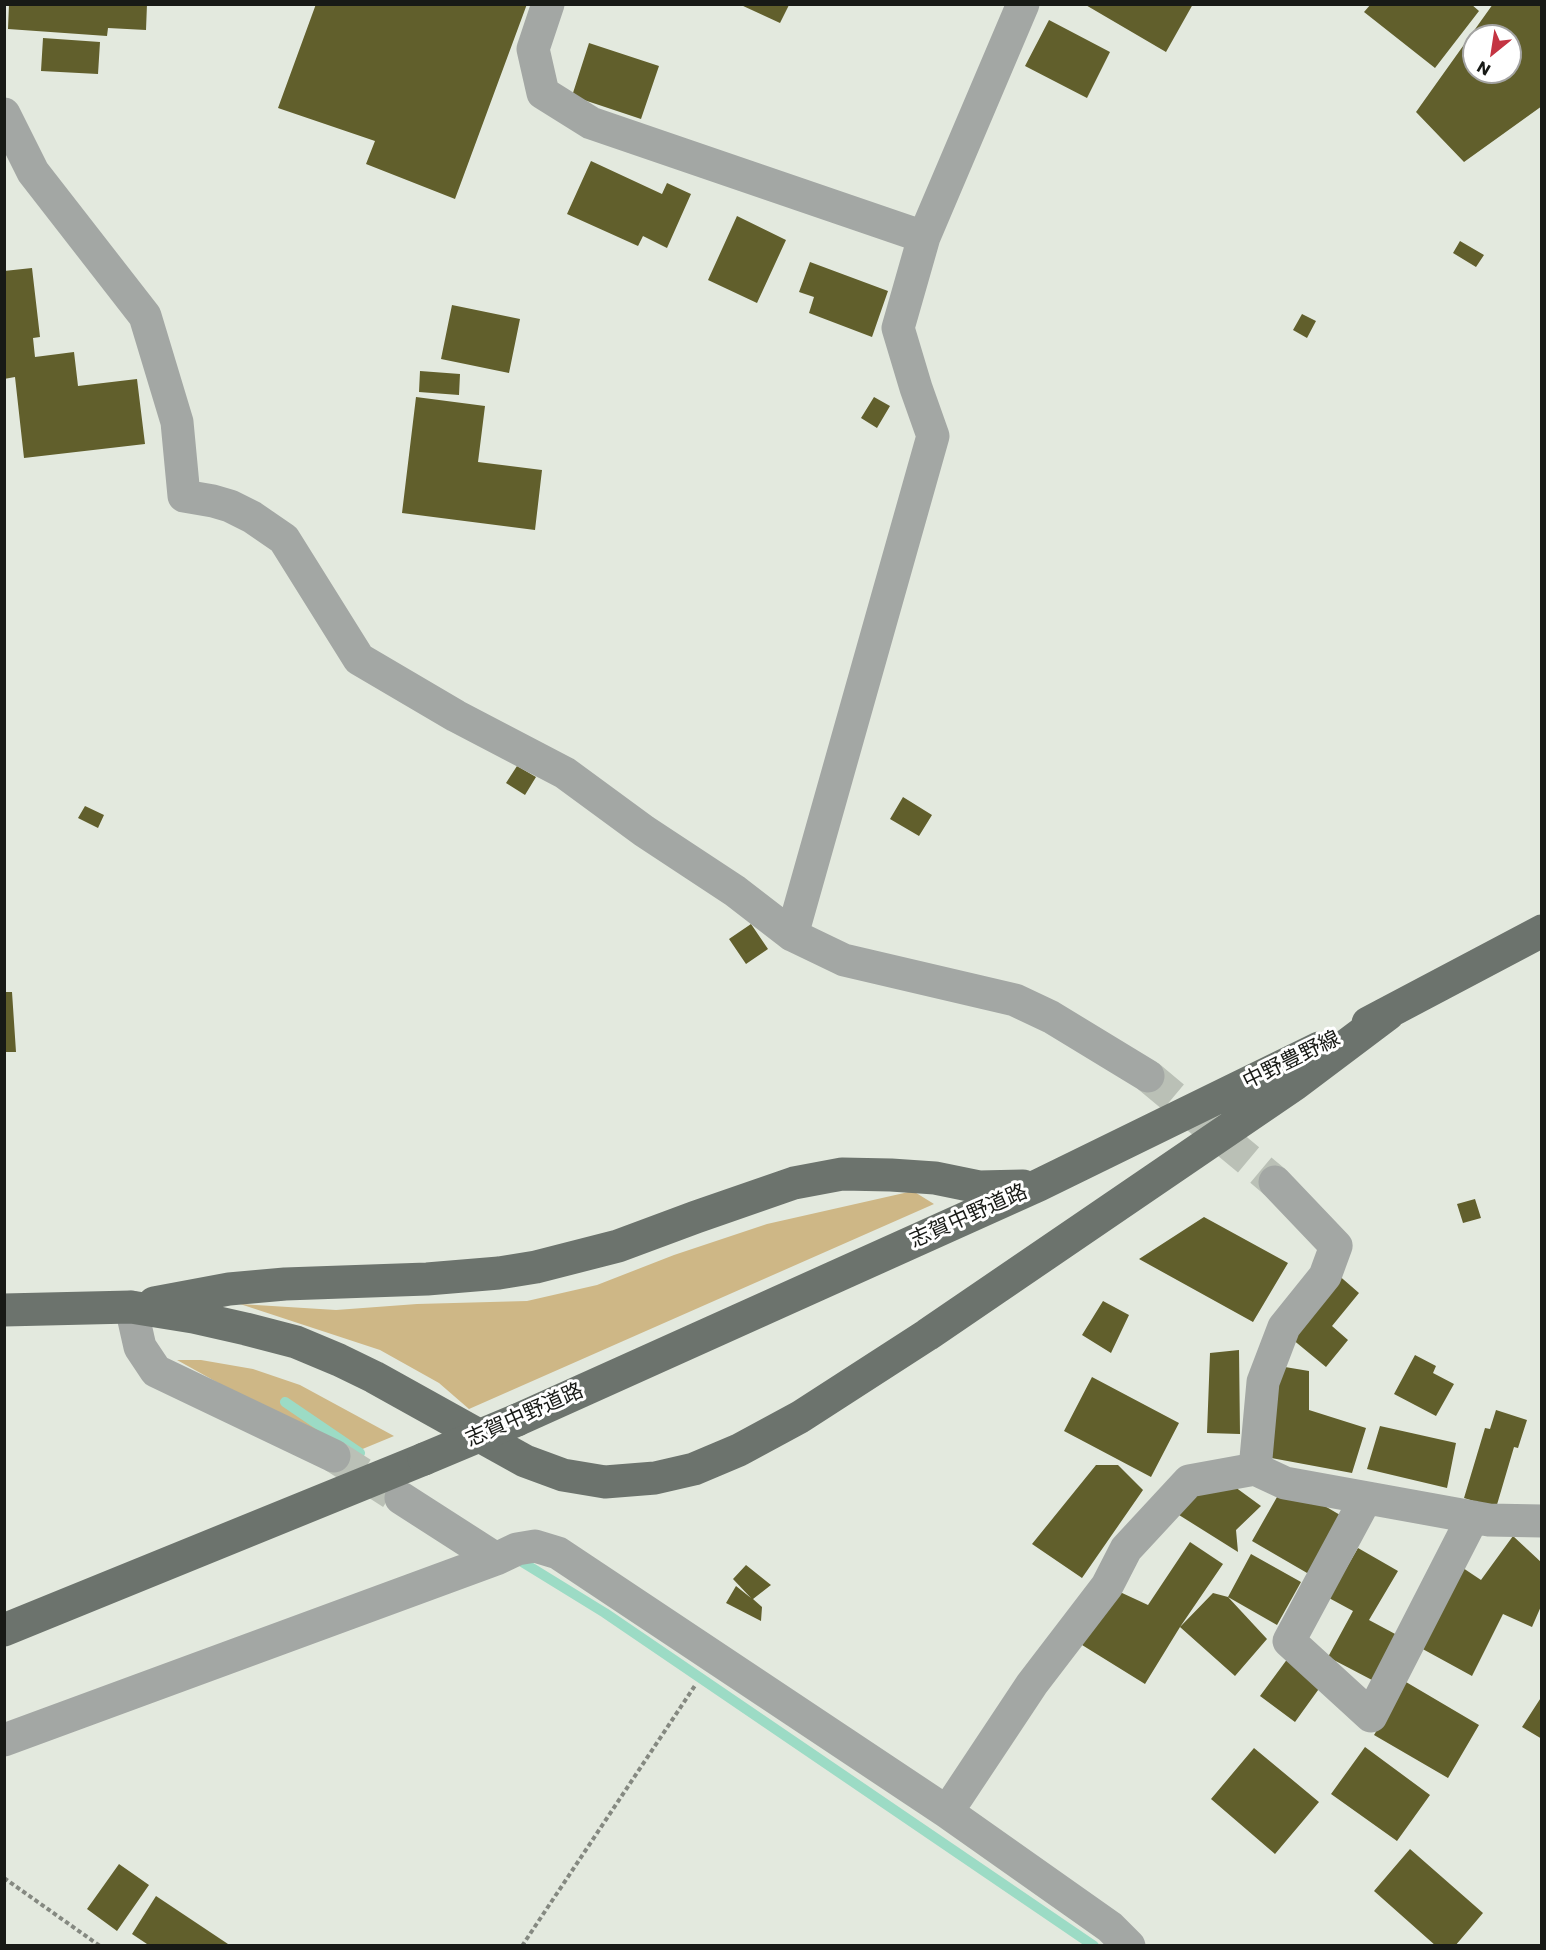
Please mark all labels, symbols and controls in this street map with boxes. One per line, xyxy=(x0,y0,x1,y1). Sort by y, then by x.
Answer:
north arrow xyxy=(1462,24,1522,84)
text: N xyxy=(1473,55,1495,81)
street label: 中野豊野線 xyxy=(1239,1027,1345,1095)
street label: 志賀中野道路 xyxy=(906,1180,1032,1254)
street label: 志賀中野道路 xyxy=(462,1379,588,1453)

